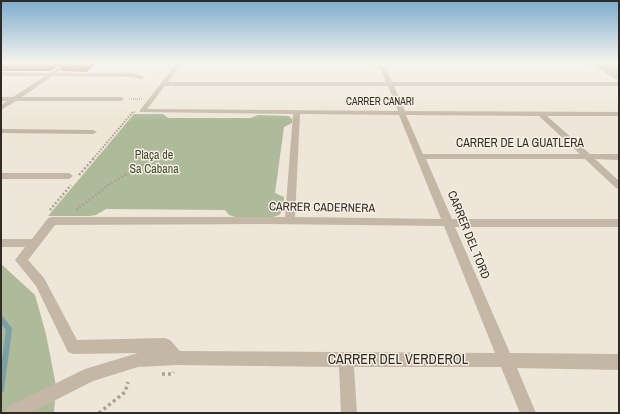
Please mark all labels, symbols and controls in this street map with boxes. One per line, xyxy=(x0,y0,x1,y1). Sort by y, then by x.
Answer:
street label: CARRER CANARI xyxy=(346,96,414,108)
street label: CARRER DE LA GUATLERA xyxy=(456,137,584,151)
park label: Plaça de Sa Cabana xyxy=(129,149,179,177)
street label: CARRER DEL TORD xyxy=(444,189,492,281)
street label: CARRER CADERNERA xyxy=(269,200,375,216)
street label: CARRER DEL VERDEROL xyxy=(328,352,468,368)

